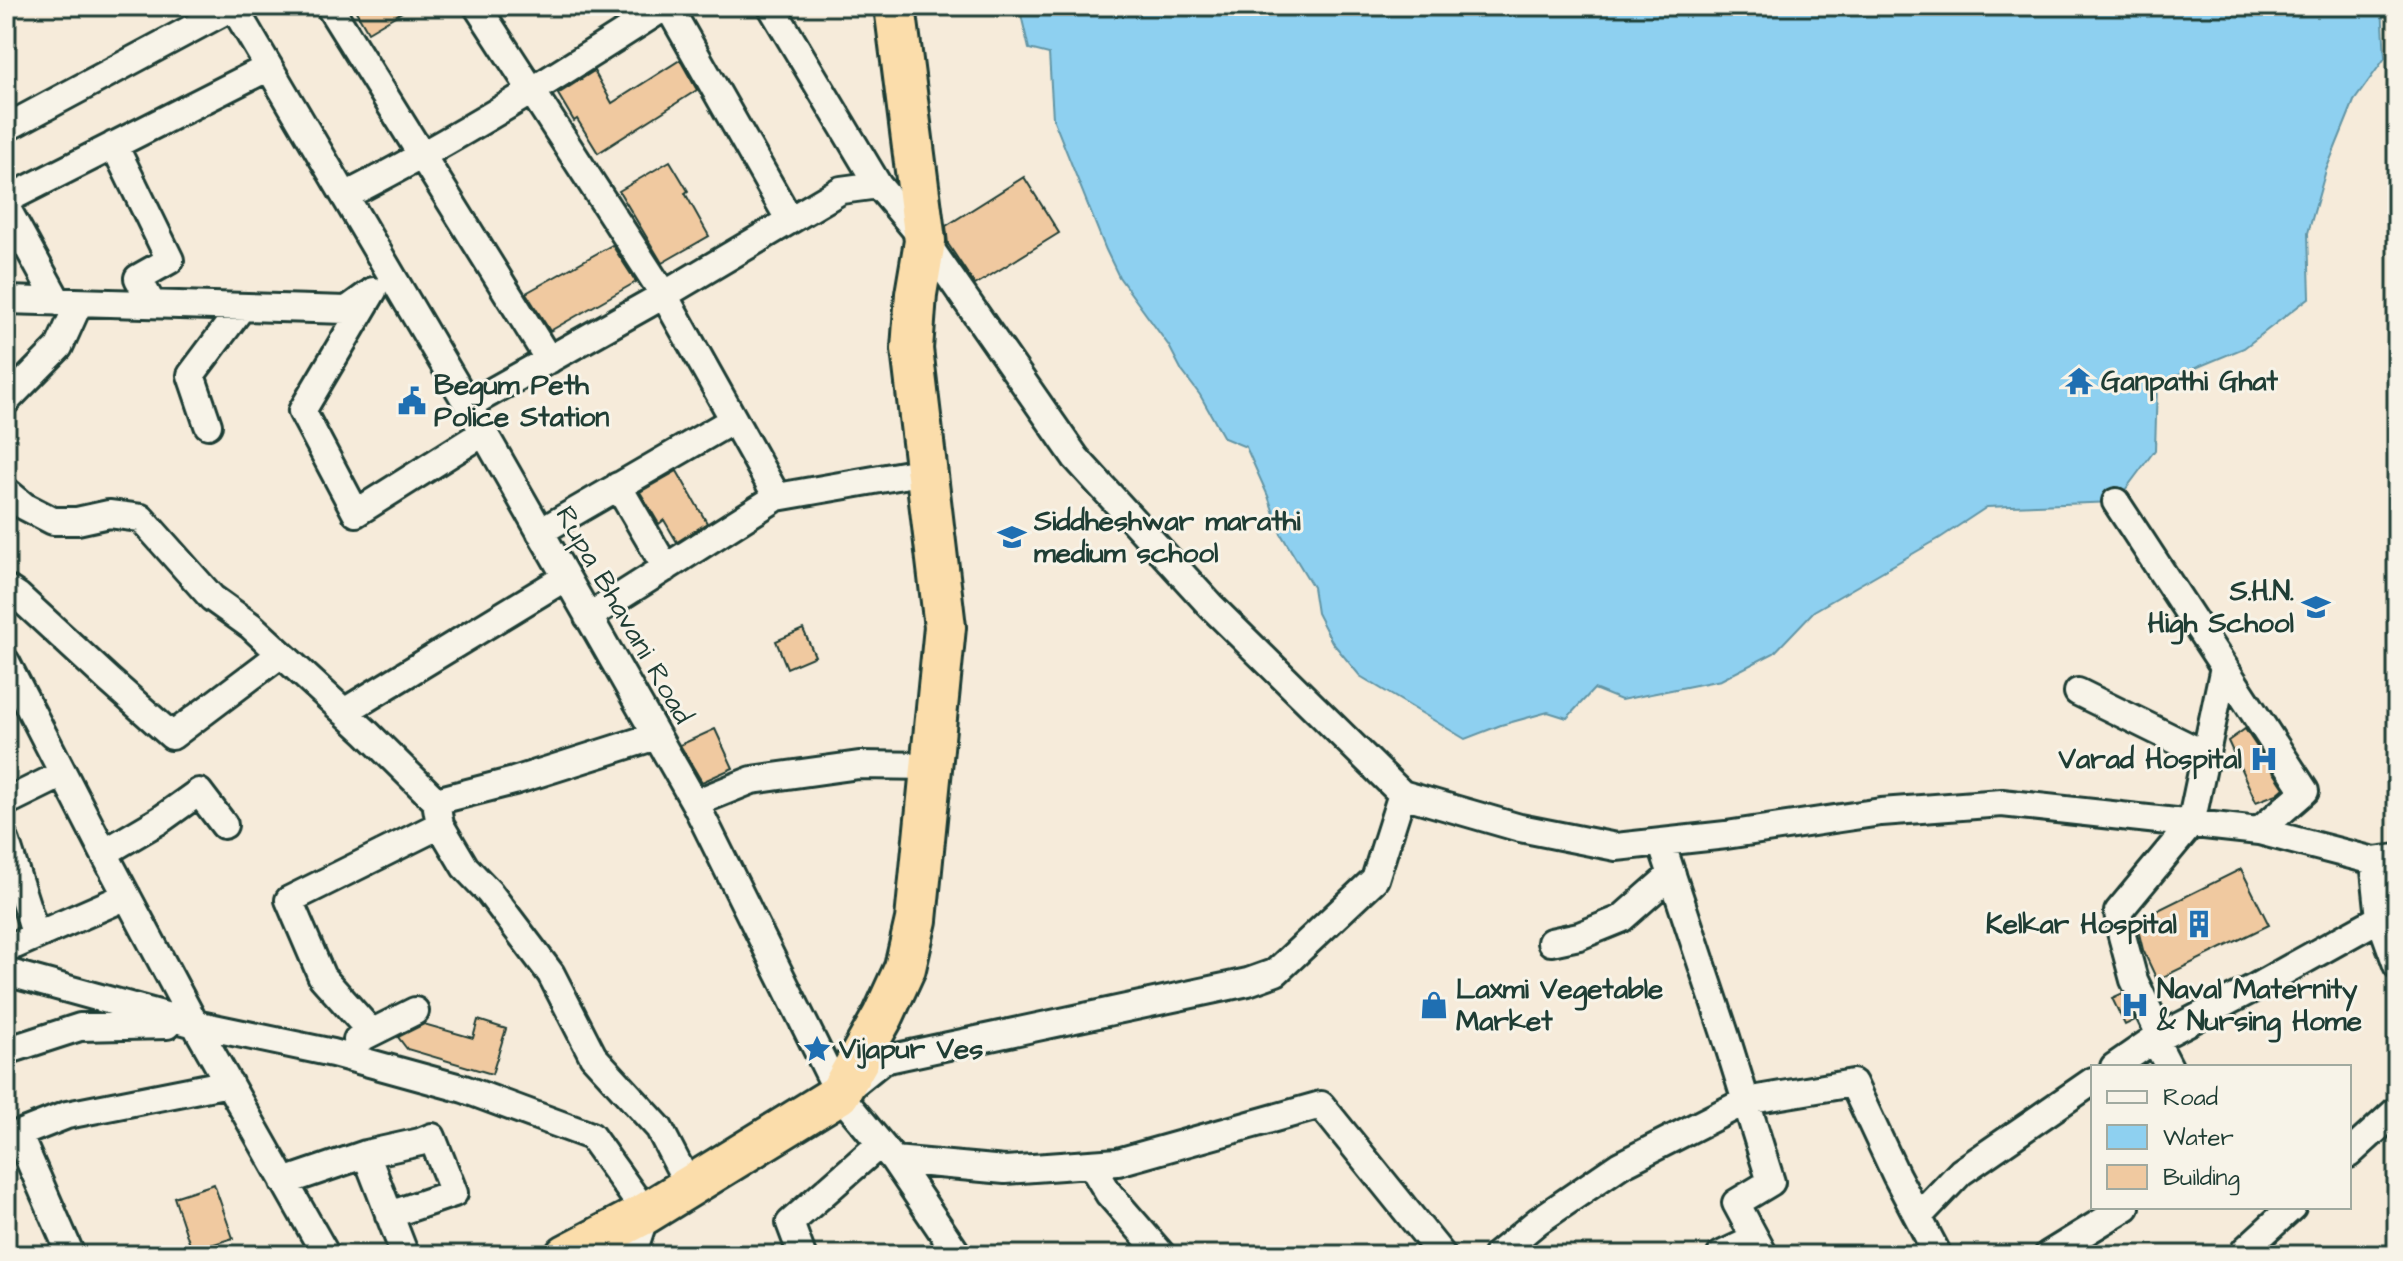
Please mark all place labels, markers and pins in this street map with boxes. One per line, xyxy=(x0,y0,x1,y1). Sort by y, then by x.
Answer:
place label: Ganpathi Ghat xyxy=(2101,362,2279,402)
place label: Begum Peth Police Station xyxy=(434,366,609,437)
temple icon: Ganpathi Ghat xyxy=(2064,366,2094,396)
public building icon: Begum Peth Police Station xyxy=(397,386,427,416)
place label: Siddheshwar marathi medium school xyxy=(1033,502,1301,573)
school or university icon: Siddheshwar marathi medium school xyxy=(997,522,1027,552)
place label: S.H.N. High School xyxy=(2148,572,2294,645)
school or university icon: S.H.N. High School xyxy=(2301,592,2331,622)
place label: Varad Hospital xyxy=(2057,740,2242,780)
hospital icon: Varad Hospital xyxy=(2249,744,2279,774)
place label: Kelkar Hospital xyxy=(1986,905,2177,945)
building icon: Kelkar Hospital xyxy=(2184,909,2214,939)
place label: Laxmi Vegetable Market xyxy=(1456,970,1663,1041)
place label: Naval Maternity & Nursing Home xyxy=(2156,970,2362,1043)
shop icon: Laxmi Vegetable Market xyxy=(1419,990,1449,1020)
hospital icon: Naval Maternity & Nursing Home xyxy=(2120,990,2150,1020)
place label: Vijapur Ves xyxy=(838,1030,983,1070)
place icon: Vijapur Ves xyxy=(802,1034,832,1064)

